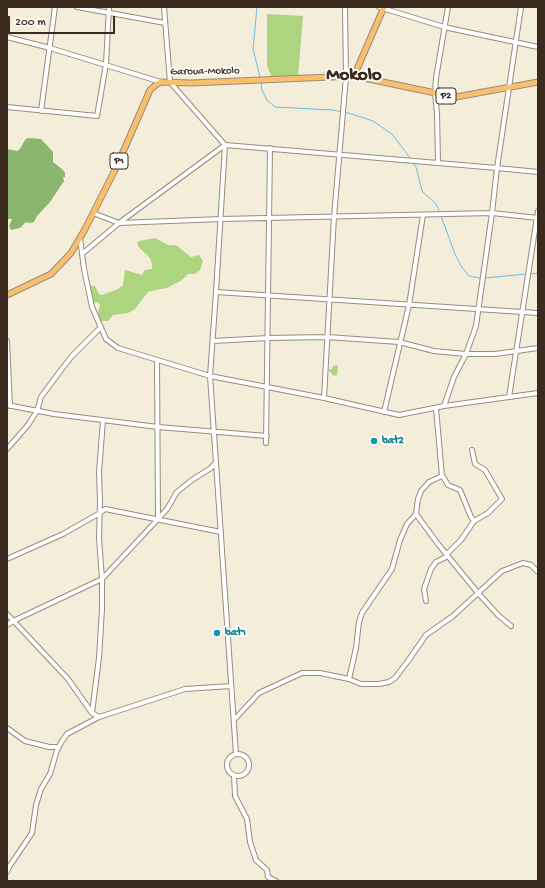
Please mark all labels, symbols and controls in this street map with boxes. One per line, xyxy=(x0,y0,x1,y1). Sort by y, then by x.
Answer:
scale bar xyxy=(10,8,117,34)
text: 200 m xyxy=(15,16,46,30)
street label: Garoua-Mokolo xyxy=(170,65,240,79)
district label: Mokolo xyxy=(326,65,382,87)
road number: P2 xyxy=(436,88,456,104)
road number: P1 xyxy=(110,153,128,169)
place label: bat2 xyxy=(382,434,404,448)
marker: bat2 xyxy=(369,436,379,446)
place label: bat1 xyxy=(225,626,246,640)
marker: bat1 xyxy=(212,628,222,638)

